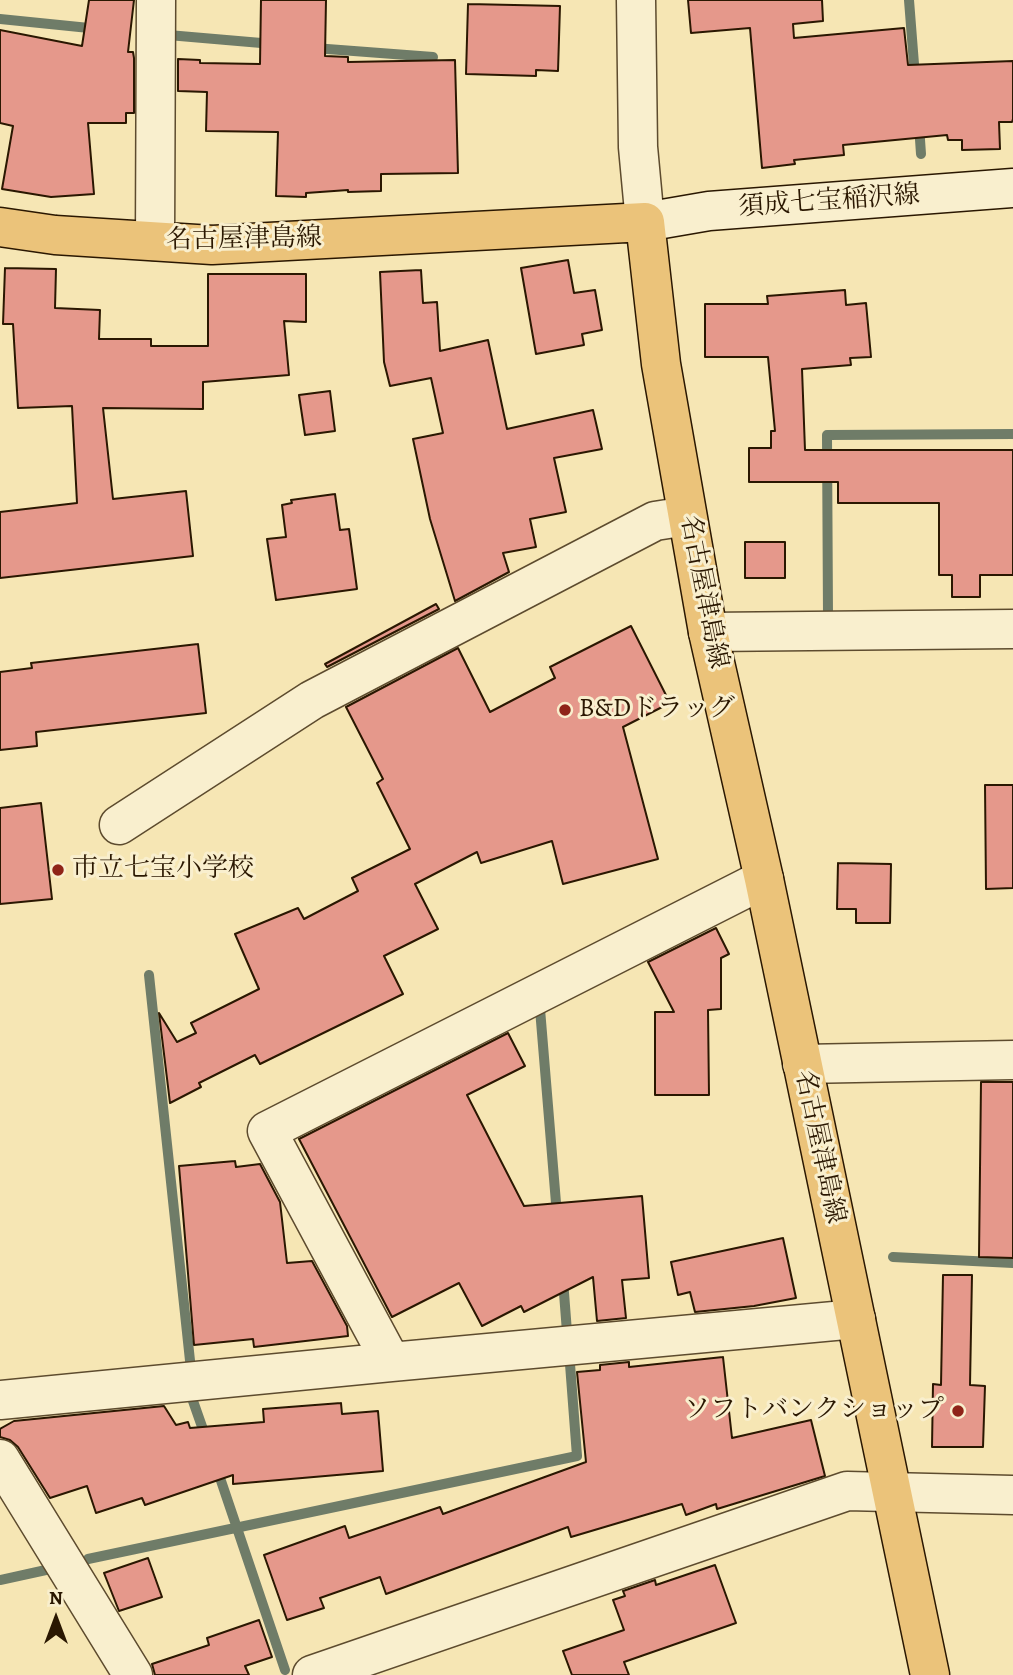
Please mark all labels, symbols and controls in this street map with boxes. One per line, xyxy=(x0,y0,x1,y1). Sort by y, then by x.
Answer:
street label: 須成七宝稲沢線 xyxy=(737,180,921,224)
street label: 名古屋津島線 xyxy=(166,223,322,257)
street label: 名古屋津島線 xyxy=(673,512,733,672)
place label: B&Dドラッグ xyxy=(579,694,735,726)
marker: B&Dドラッグ xyxy=(557,702,573,718)
place label: 市立七宝小学校 xyxy=(72,854,254,886)
marker: 市立七宝小学校 xyxy=(50,862,66,878)
street label: 名古屋津島線 xyxy=(788,1067,850,1227)
place label: ソフトバンクショップ xyxy=(684,1395,944,1427)
marker: ソフトバンクショップ xyxy=(950,1403,966,1419)
north arrow xyxy=(21,1584,91,1654)
text: N xyxy=(49,1585,63,1611)

